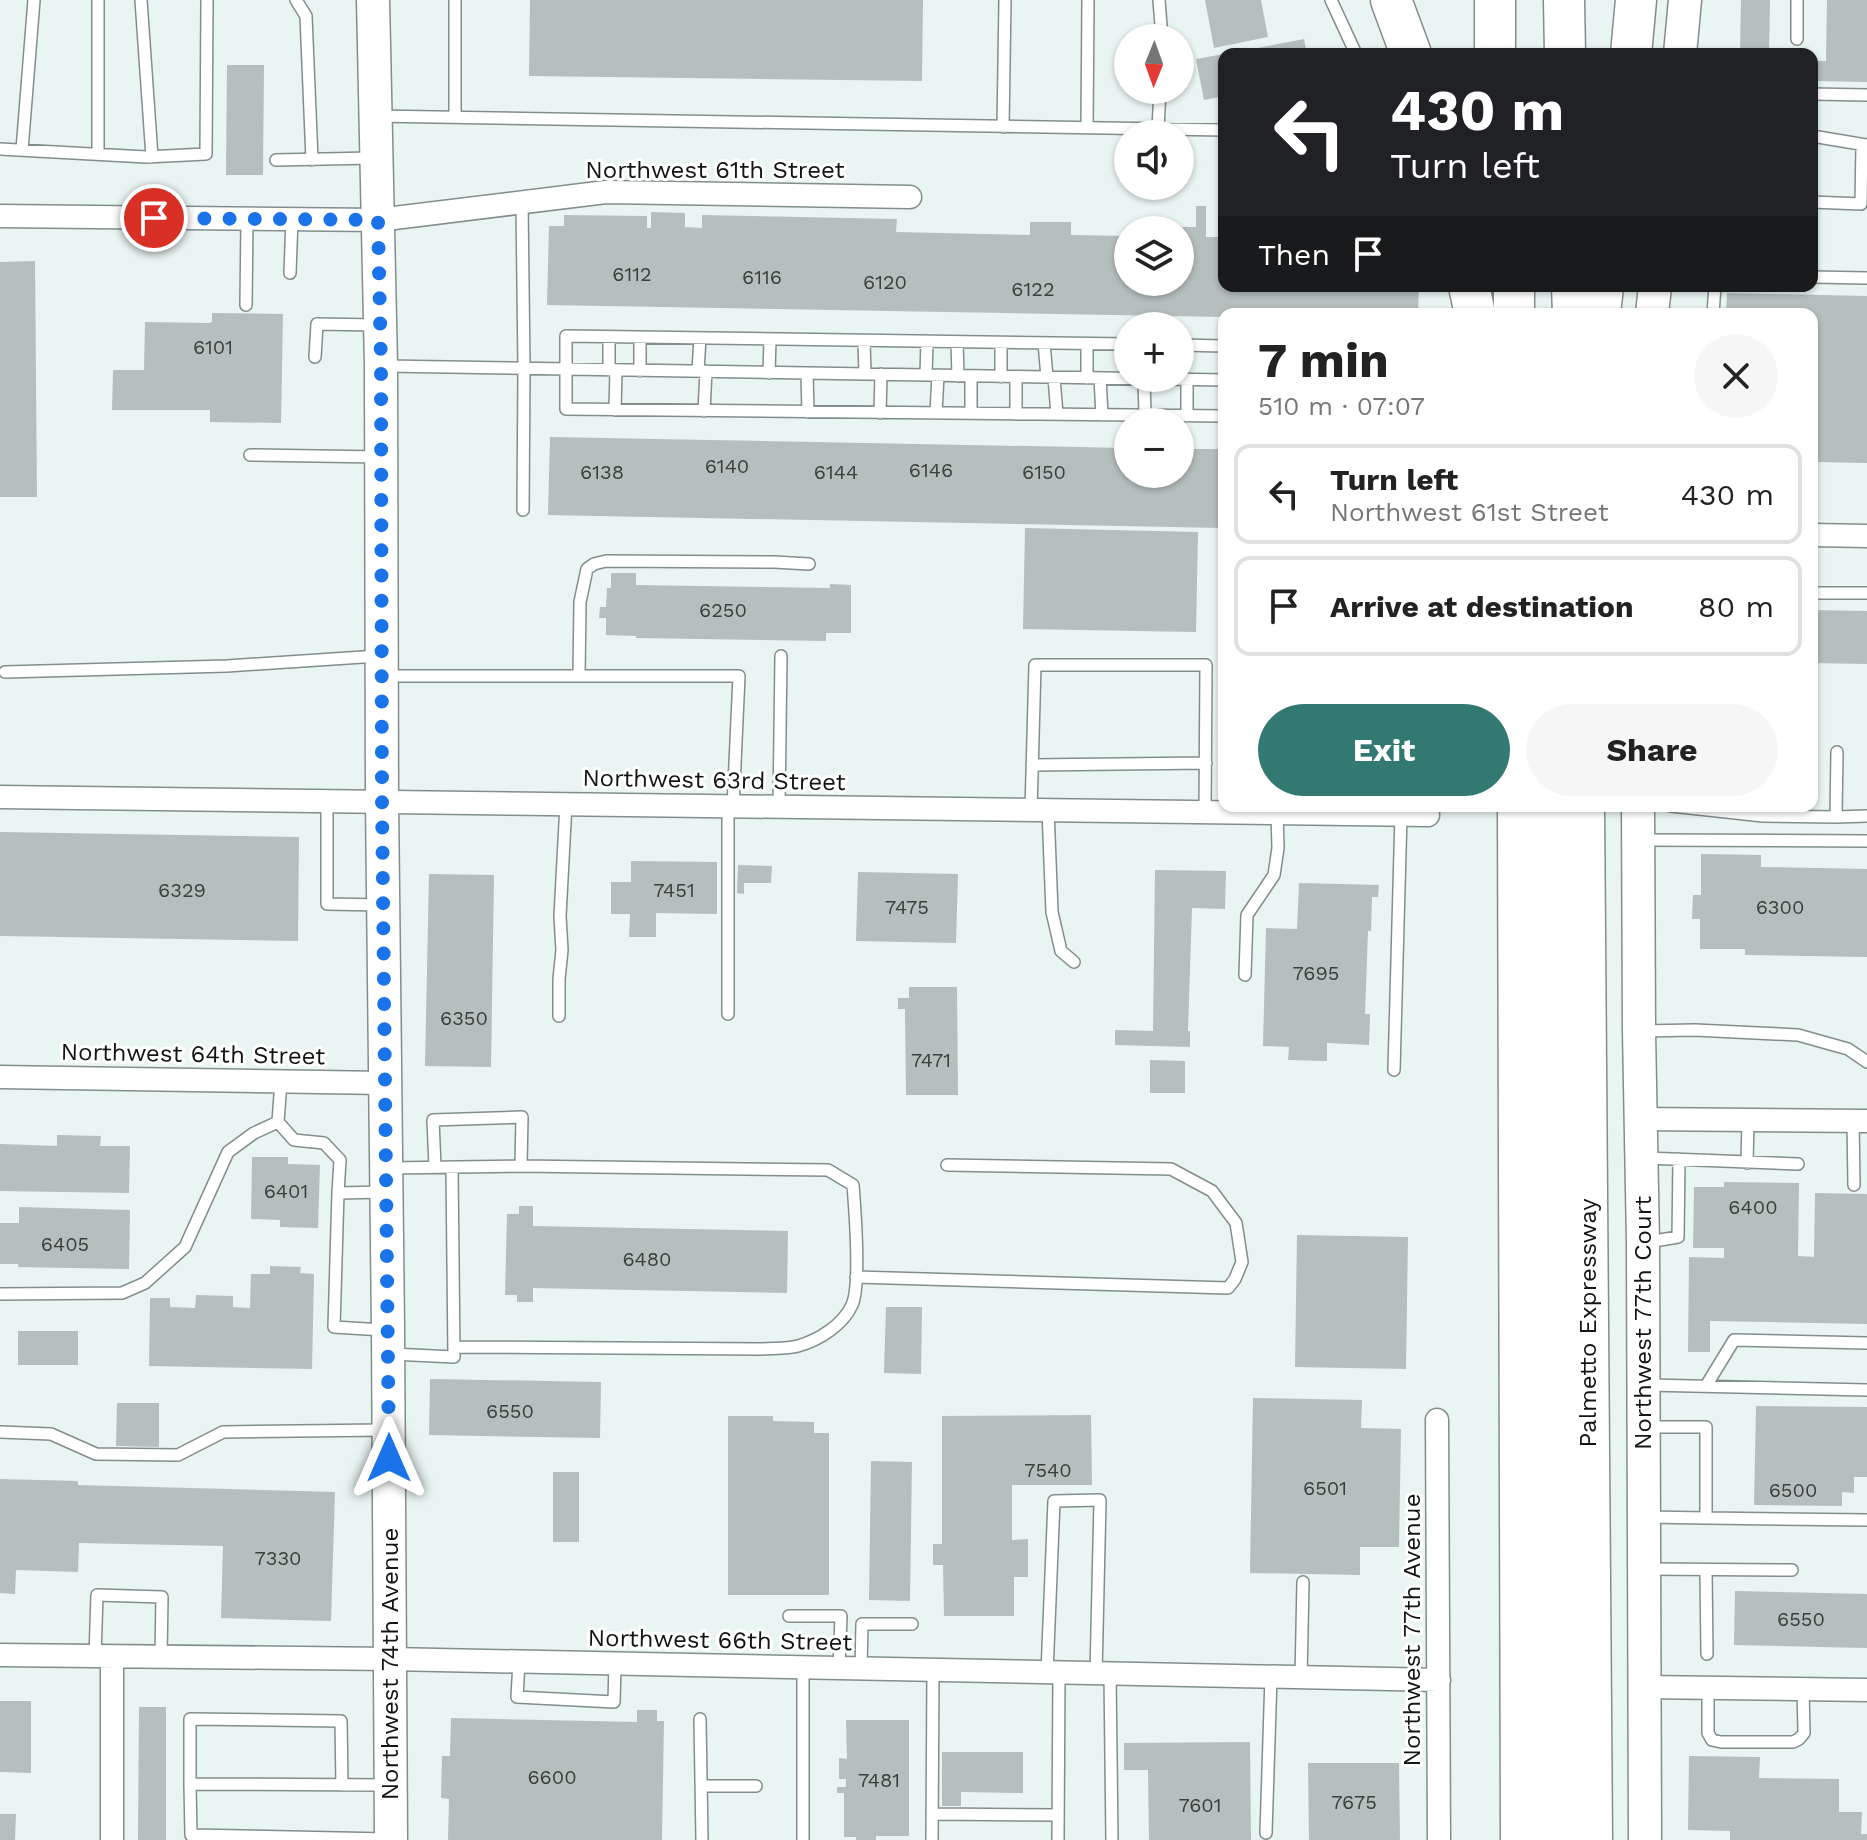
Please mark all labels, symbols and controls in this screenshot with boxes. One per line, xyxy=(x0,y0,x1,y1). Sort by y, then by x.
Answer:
north arrow xyxy=(1114,24,1194,104)
map controls xyxy=(1114,24,1194,488)
text: 430 m xyxy=(1390,78,1564,144)
icon: left xyxy=(1258,80,1362,184)
button: sound xyxy=(1114,120,1194,200)
text: Turn left xyxy=(1390,145,1540,187)
street label: Northwest 61th Street xyxy=(585,156,845,184)
pin xyxy=(120,184,188,252)
icon: arrive xyxy=(132,196,176,240)
button: layers xyxy=(1114,216,1194,296)
icon: arrive xyxy=(1346,232,1390,276)
text: Then xyxy=(1258,237,1330,272)
house number: 6112 xyxy=(612,262,652,286)
house number: 6116 xyxy=(742,265,782,289)
house number: 6120 xyxy=(863,270,907,294)
house number: 6122 xyxy=(1011,277,1055,301)
button: + xyxy=(1114,312,1194,392)
text: 7 min xyxy=(1258,332,1389,389)
button: close xyxy=(1694,334,1778,418)
house number: 6101 xyxy=(193,335,233,359)
text: 510 m · 07:07 xyxy=(1258,391,1425,421)
button: − xyxy=(1114,408,1194,488)
house number: 6140 xyxy=(705,454,749,478)
house number: 6146 xyxy=(909,458,953,482)
house number: 6138 xyxy=(580,460,624,484)
house number: 6144 xyxy=(814,460,858,484)
house number: 6150 xyxy=(1022,460,1066,484)
text: Turn left xyxy=(1330,462,1458,497)
icon: left xyxy=(1262,472,1306,516)
text: 430 m xyxy=(1681,477,1774,512)
text: Northwest 61st Street xyxy=(1330,497,1609,527)
icon: arrive xyxy=(1262,584,1306,628)
text: Arrive at destination xyxy=(1330,589,1634,624)
text: 80 m xyxy=(1698,589,1774,624)
house number: 6250 xyxy=(699,598,747,622)
button: Exit xyxy=(1258,704,1510,796)
button: Share xyxy=(1526,704,1778,796)
street label: Northwest 63rd Street xyxy=(582,764,846,796)
house number: 6329 xyxy=(158,878,206,902)
house number: 7451 xyxy=(653,878,695,902)
house number: 7475 xyxy=(885,895,929,919)
house number: 6300 xyxy=(1756,895,1804,919)
house number: 7695 xyxy=(1293,961,1339,985)
house number: 6350 xyxy=(440,1006,488,1030)
street label: Northwest 64th Street xyxy=(60,1038,326,1070)
house number: 7471 xyxy=(911,1048,951,1072)
house number: 6401 xyxy=(264,1179,308,1203)
house number: 6400 xyxy=(1728,1195,1778,1219)
street label: Northwest 77th Court xyxy=(1629,1196,1657,1450)
street label: Palmetto Expressway xyxy=(1574,1198,1602,1448)
house number: 6405 xyxy=(41,1232,89,1256)
house number: 6480 xyxy=(622,1247,672,1271)
house number: 6550 xyxy=(486,1399,534,1423)
position arrow xyxy=(347,1416,431,1500)
house number: 7540 xyxy=(1024,1458,1072,1482)
house number: 6501 xyxy=(1303,1476,1347,1500)
house number: 6500 xyxy=(1769,1478,1817,1502)
street label: Northwest 77th Avenue xyxy=(1398,1493,1426,1767)
street label: Northwest 74th Avenue xyxy=(376,1528,404,1800)
house number: 7330 xyxy=(255,1546,301,1570)
house number: 6550 xyxy=(1777,1607,1825,1631)
street label: Northwest 66th Street xyxy=(587,1624,853,1656)
house number: 6600 xyxy=(527,1765,577,1789)
house number: 7481 xyxy=(858,1768,900,1792)
house number: 7675 xyxy=(1331,1790,1377,1814)
house number: 7601 xyxy=(1178,1793,1222,1817)

